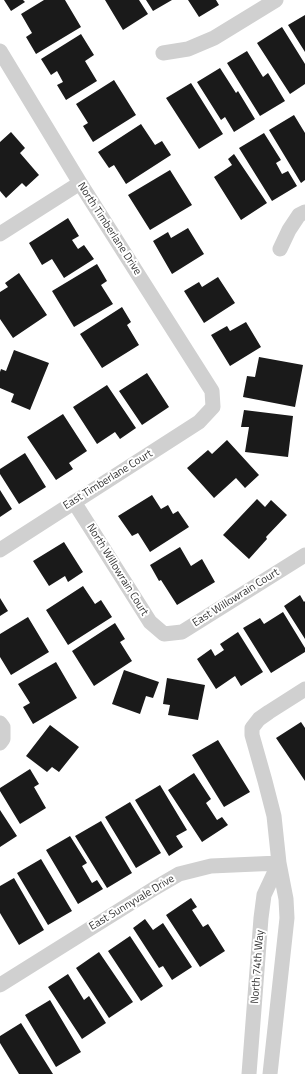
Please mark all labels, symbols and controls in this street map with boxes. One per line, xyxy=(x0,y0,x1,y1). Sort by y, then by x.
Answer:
street label: North Timberlane Drive xyxy=(74,180,144,278)
street label: East Timberlane Court xyxy=(61,447,155,513)
street label: North Willowrain Court xyxy=(83,522,151,618)
street label: East Willowrain Court xyxy=(190,566,282,630)
street label: East Sunnyvale Drive xyxy=(87,872,177,934)
street label: North 74th Way xyxy=(249,930,267,1004)

